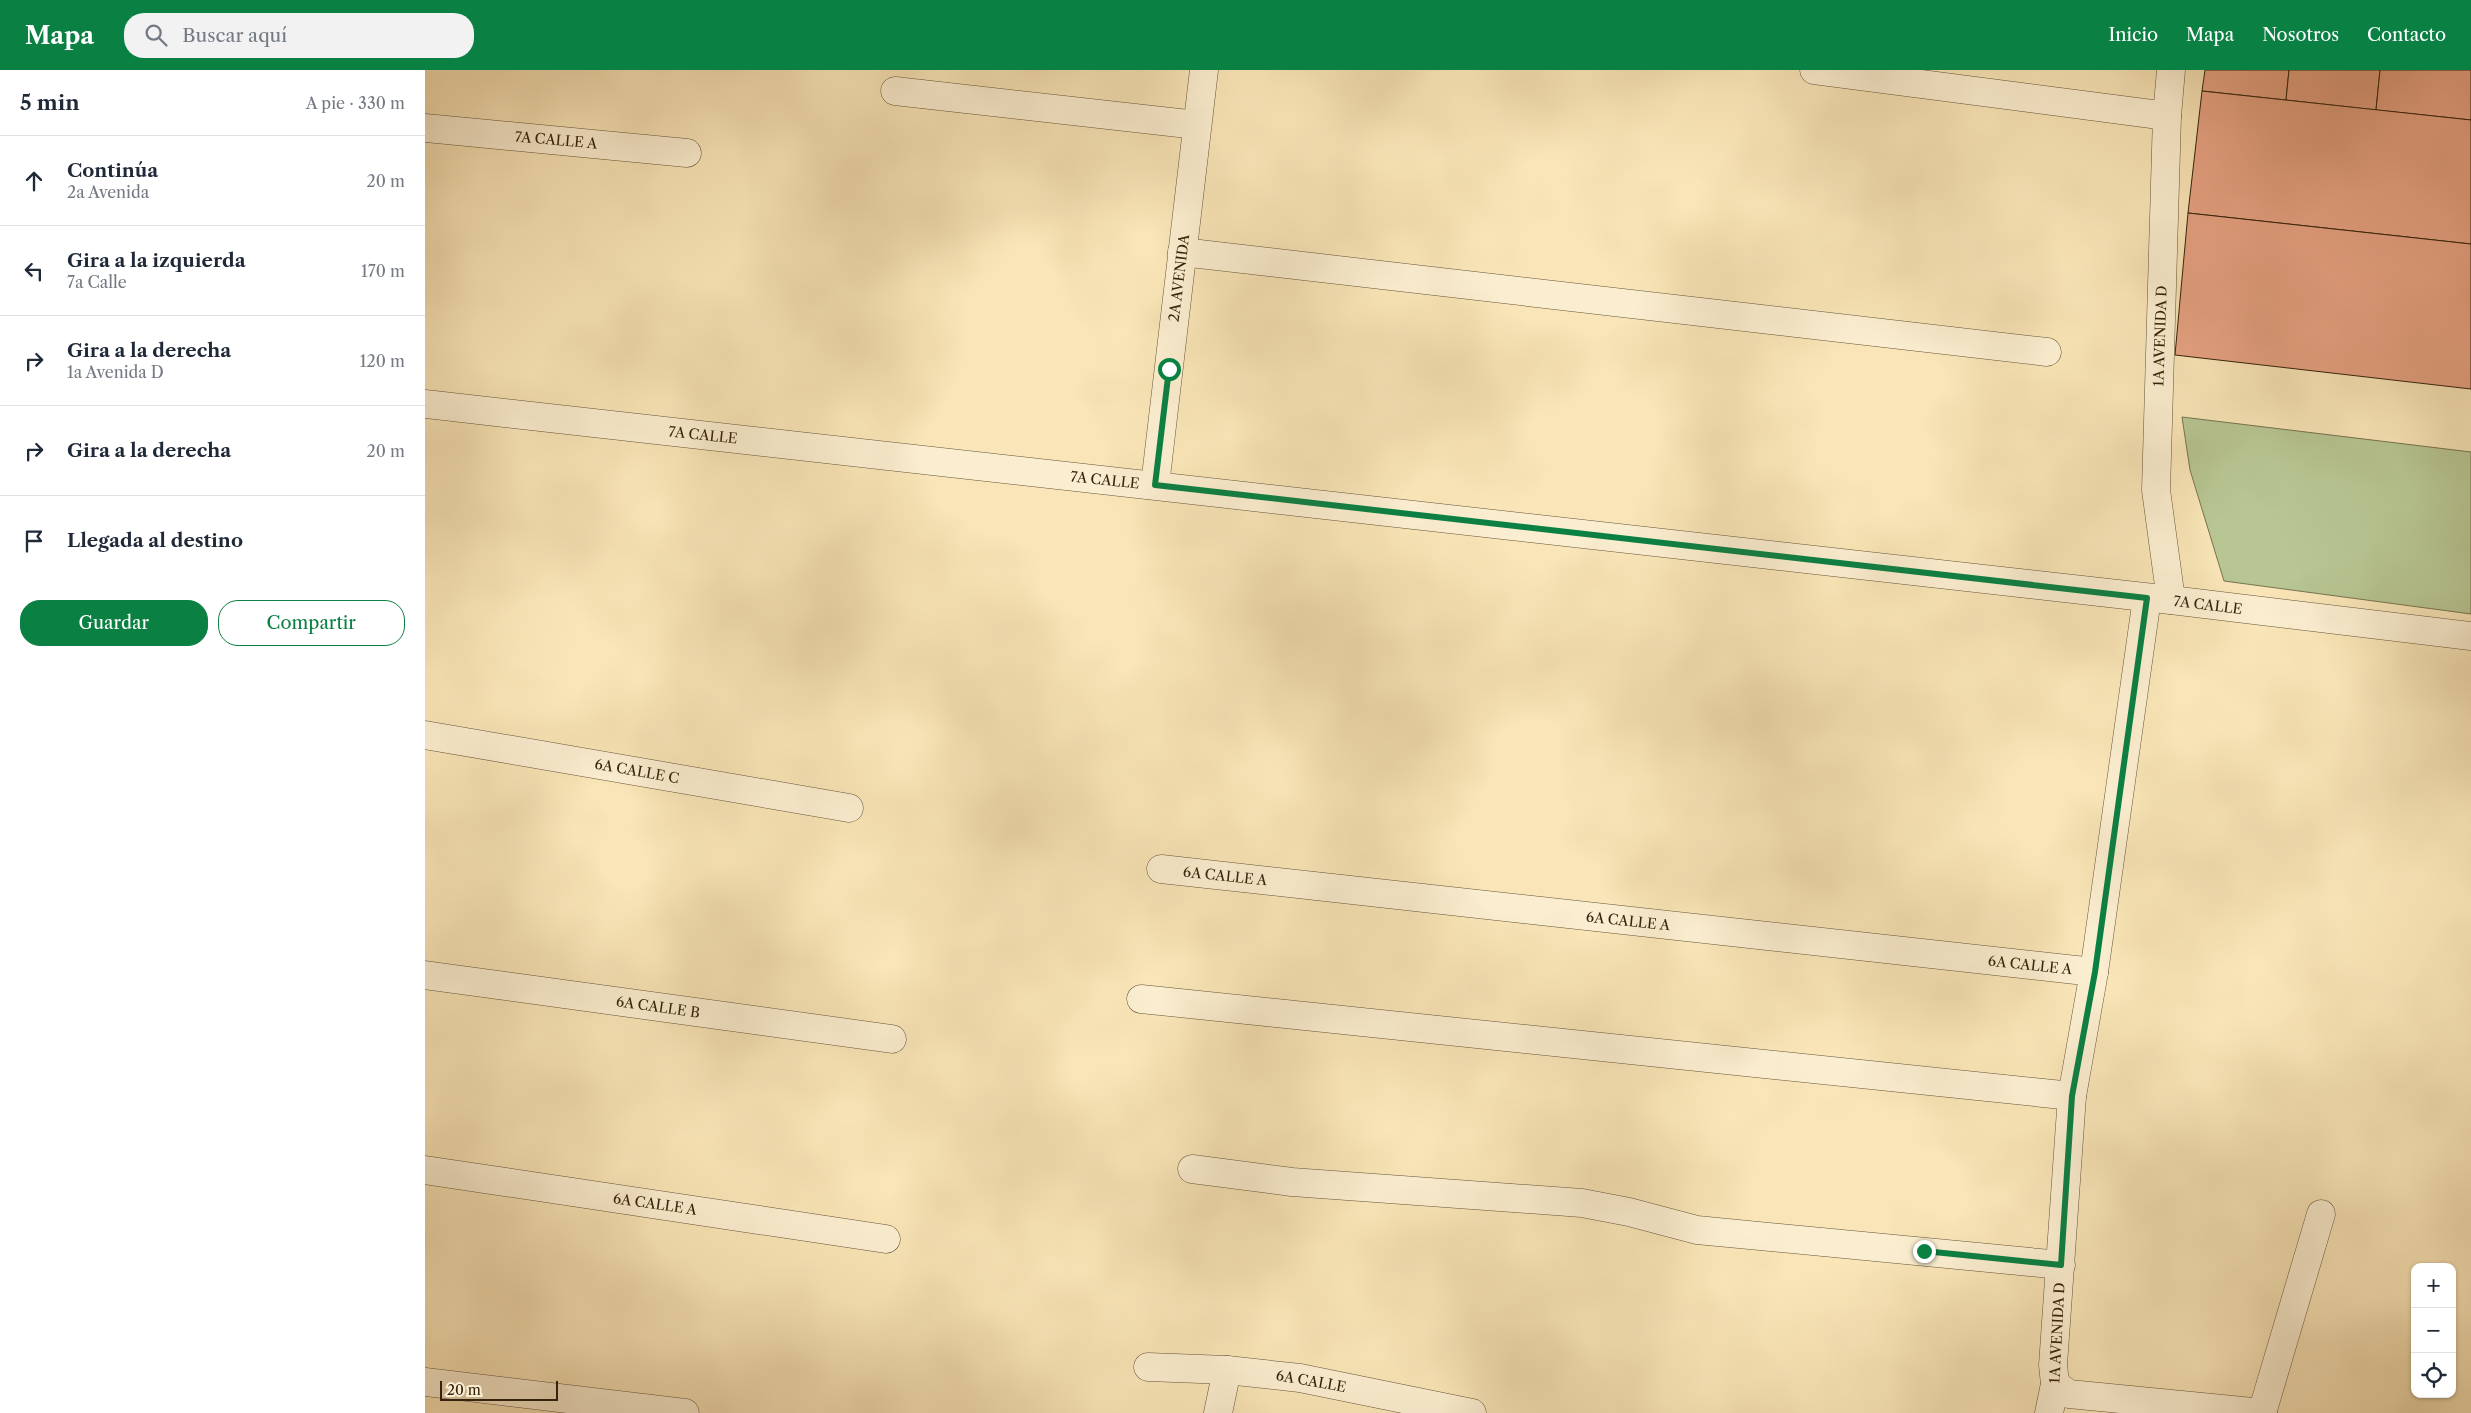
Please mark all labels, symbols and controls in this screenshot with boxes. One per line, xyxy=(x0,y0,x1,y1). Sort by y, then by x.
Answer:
search box xyxy=(124,13,474,58)
text: Mapa xyxy=(25,21,94,50)
icon: search xyxy=(142,21,170,49)
text: Buscar aquí xyxy=(182,24,287,47)
text: Inicio xyxy=(2109,24,2158,46)
text: Mapa xyxy=(2186,24,2234,46)
text: Nosotros xyxy=(2262,24,2339,46)
text: Contacto xyxy=(2367,24,2446,46)
text: 5 min xyxy=(20,90,80,115)
text: A pie · 330 m xyxy=(306,93,405,113)
street label: 7A CALLE A xyxy=(514,127,599,153)
text: Continúa xyxy=(67,159,158,182)
icon: ahead xyxy=(20,167,48,195)
text: 20 m xyxy=(366,171,405,191)
text: 2a Avenida xyxy=(67,182,149,202)
street label: 2A AVENIDA xyxy=(1165,233,1193,323)
text: Gira a la izquierda xyxy=(67,249,246,272)
icon: left xyxy=(20,257,48,285)
text: 170 m xyxy=(361,261,405,281)
text: 7a Calle xyxy=(67,272,127,292)
street label: 1A AVENIDA D xyxy=(2149,285,2171,387)
text: Gira a la derecha xyxy=(67,339,231,362)
icon: right xyxy=(20,347,48,375)
text: 120 m xyxy=(360,351,405,371)
route start xyxy=(1158,358,1181,381)
text: 1a Avenida D xyxy=(67,362,164,382)
street label: 7A CALLE xyxy=(668,422,738,448)
icon: right xyxy=(20,437,48,465)
text: Gira a la derecha xyxy=(67,439,231,462)
text: 20 m xyxy=(366,441,405,461)
street label: 7A CALLE xyxy=(1070,467,1140,493)
icon: arrive xyxy=(20,527,48,555)
text: Llegada al destino xyxy=(67,529,243,552)
street label: 7A CALLE xyxy=(2173,592,2243,618)
button: Guardar xyxy=(20,600,208,646)
button: Compartir xyxy=(218,600,405,646)
street label: 6A CALLE C xyxy=(593,755,681,787)
street label: 6A CALLE A xyxy=(1182,863,1269,889)
street label: 6A CALLE A xyxy=(1585,908,1672,934)
street label: 6A CALLE A xyxy=(1987,952,2074,978)
street label: 6A CALLE B xyxy=(615,992,701,1022)
street label: 6A CALLE A xyxy=(612,1189,699,1219)
route end xyxy=(1913,1240,1936,1263)
map controls xyxy=(2411,1263,2456,1398)
button: + xyxy=(2411,1263,2456,1308)
street label: 1A AVENIDA D xyxy=(2045,1282,2069,1384)
button: − xyxy=(2411,1308,2456,1353)
button: locate xyxy=(2411,1353,2456,1398)
street label: 6A CALLE xyxy=(1275,1366,1347,1396)
scale bar xyxy=(440,1378,557,1401)
text: 20 m xyxy=(447,1381,481,1399)

